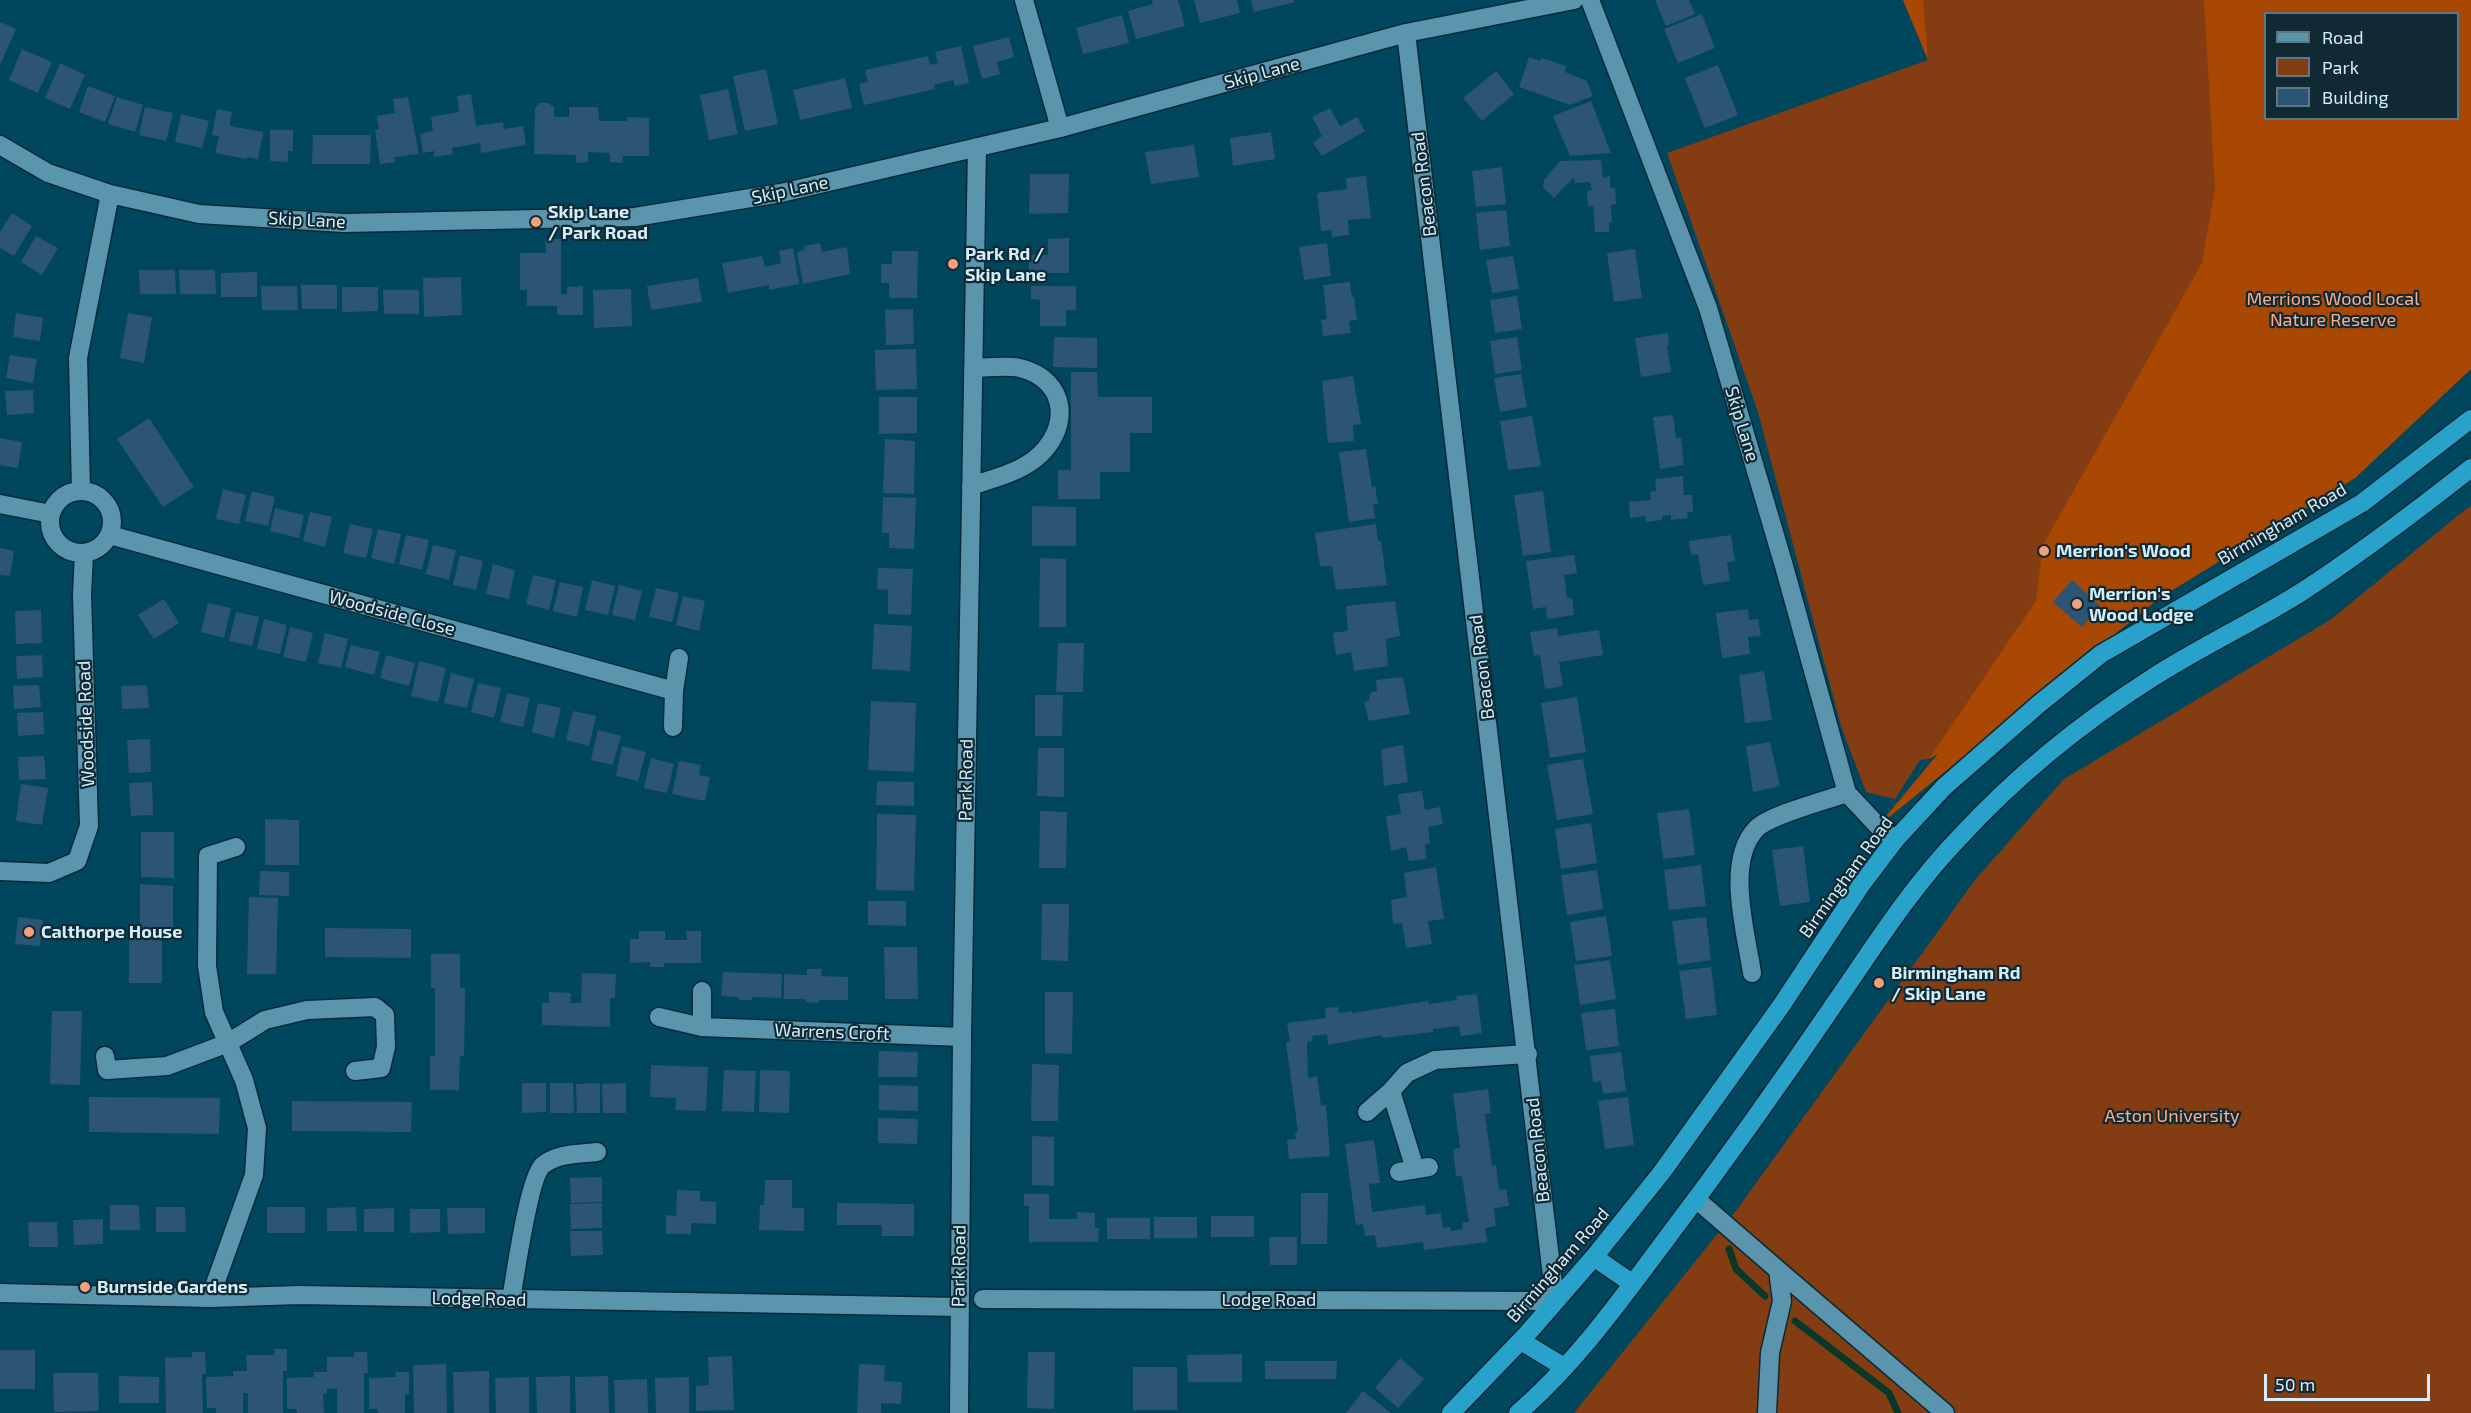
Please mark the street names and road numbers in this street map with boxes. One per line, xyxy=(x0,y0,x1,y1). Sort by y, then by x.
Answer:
street label: Skip Lane xyxy=(1222,53,1302,93)
street label: Beacon Road xyxy=(1407,130,1441,238)
street label: Skip Lane xyxy=(750,171,830,209)
street label: Skip Lane xyxy=(268,207,346,233)
street label: Skip Lane xyxy=(1720,384,1764,464)
street label: Birmingham Road xyxy=(2214,478,2350,570)
street label: Woodside Close xyxy=(327,586,457,640)
street label: Beacon Road xyxy=(1465,613,1499,721)
street label: Woodside Road xyxy=(73,660,99,788)
street label: Park Road xyxy=(954,739,978,821)
street label: Birmingham Road xyxy=(1795,812,1897,942)
street label: Warrens Croft xyxy=(774,1019,890,1045)
street label: Beacon Road xyxy=(1522,1096,1554,1204)
street label: Birmingham Road xyxy=(1502,1203,1614,1327)
street label: Park Road xyxy=(947,1225,971,1307)
street label: Lodge Road xyxy=(431,1287,527,1311)
street label: Lodge Road xyxy=(1222,1289,1316,1311)

